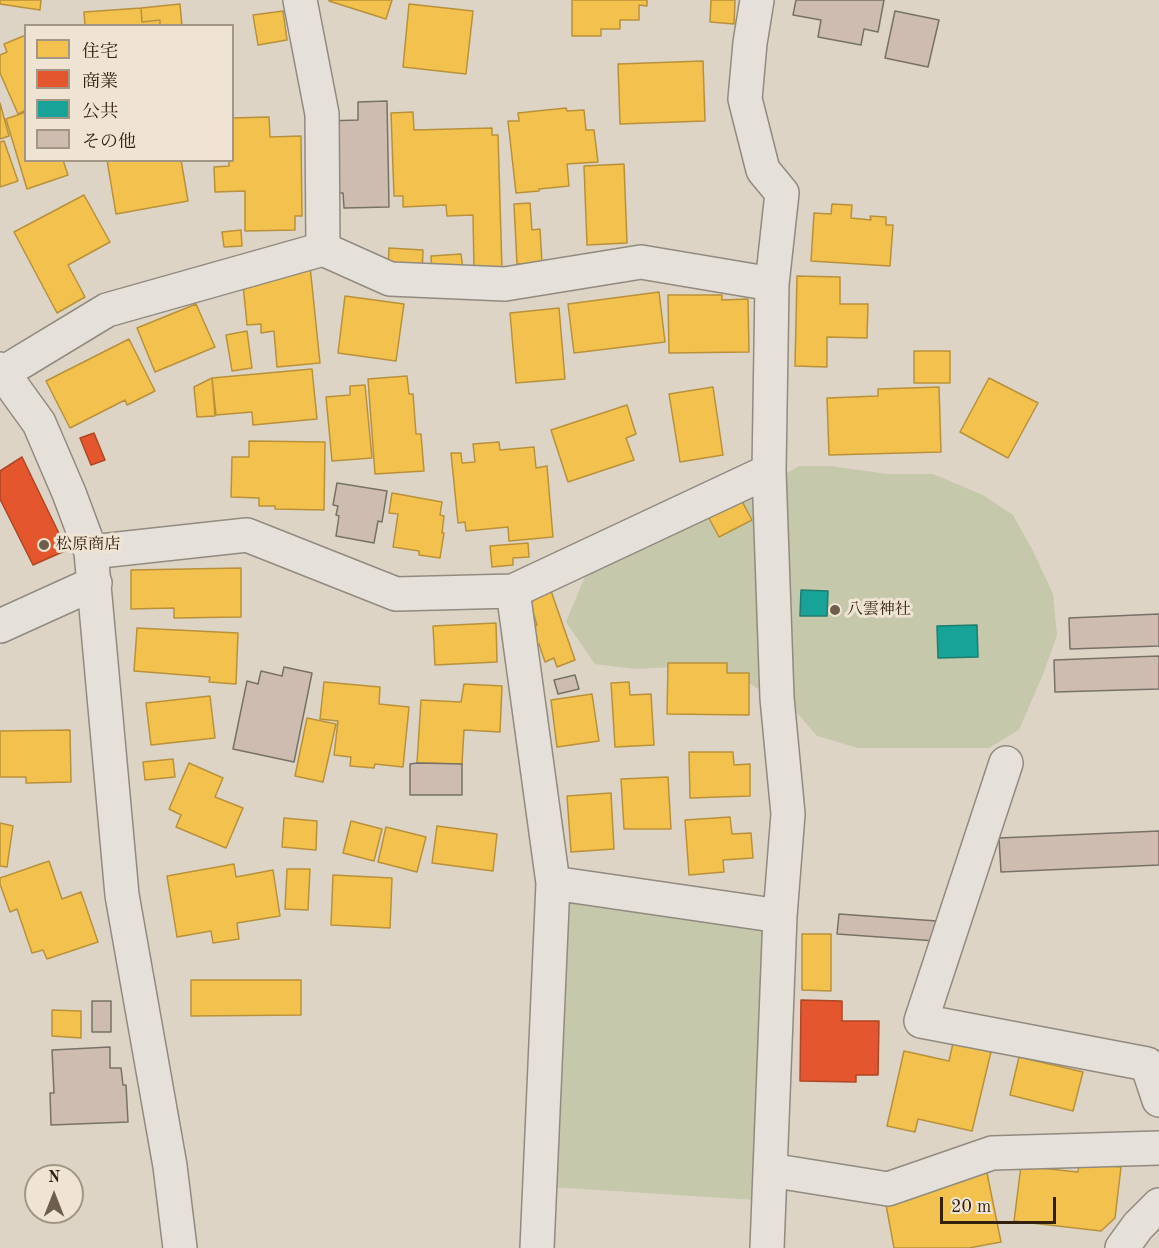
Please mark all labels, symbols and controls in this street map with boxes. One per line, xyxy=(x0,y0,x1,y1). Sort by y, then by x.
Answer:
legend xyxy=(24,24,234,162)
text: 住宅 xyxy=(82,43,118,61)
text: 商業 xyxy=(82,73,118,91)
text: 公共 xyxy=(82,103,118,121)
text: その他 xyxy=(82,133,136,151)
place label: 松原商店 xyxy=(56,535,120,555)
marker: 松原商店 xyxy=(37,538,51,552)
place label: 八雲神社 xyxy=(847,600,911,620)
marker: 八雲神社 xyxy=(828,603,842,617)
north arrow xyxy=(24,1164,84,1224)
text: N xyxy=(48,1170,60,1186)
scale bar xyxy=(943,1185,1058,1223)
text: 20 m xyxy=(951,1198,991,1216)

